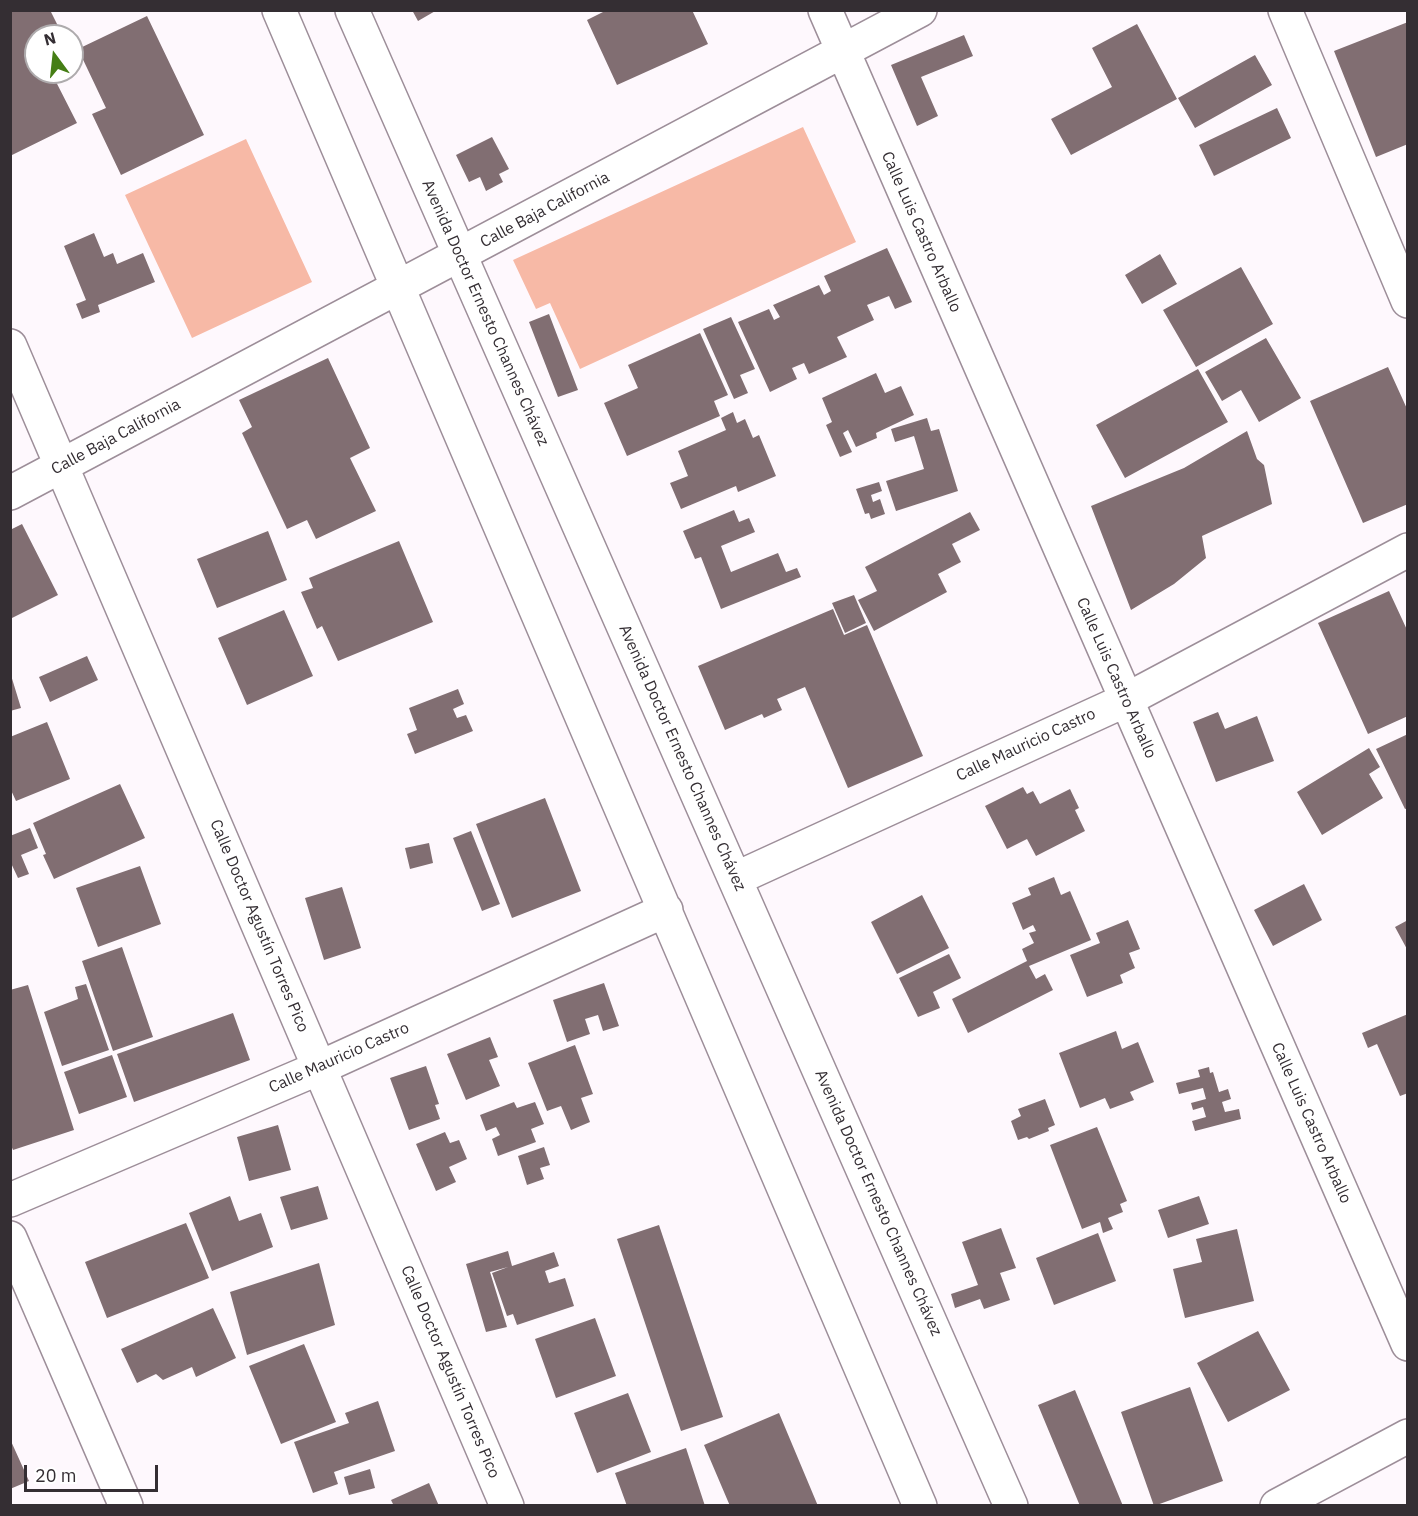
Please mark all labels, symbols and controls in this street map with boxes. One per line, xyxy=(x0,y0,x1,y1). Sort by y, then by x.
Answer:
north arrow xyxy=(24,24,84,84)
text: N xyxy=(42,27,58,50)
street label: Calle Luis Castro Arballo xyxy=(877,149,965,315)
street label: Calle Baja California xyxy=(477,168,613,252)
street label: Avenida Doctor Ernesto Channes Chávez xyxy=(417,177,553,449)
street label: Calle Baja California xyxy=(48,395,184,479)
street label: Calle Luis Castro Arballo xyxy=(1072,595,1160,761)
street label: Avenida Doctor Ernesto Channes Chávez xyxy=(614,622,750,894)
street label: Calle Mauricio Castro xyxy=(953,704,1099,786)
street label: Calle Doctor Agustín Torres Pico xyxy=(205,817,313,1035)
street label: Calle Mauricio Castro xyxy=(266,1018,412,1098)
street label: Calle Luis Castro Arballo xyxy=(1267,1040,1355,1206)
street label: Avenida Doctor Ernesto Channes Chávez xyxy=(810,1067,946,1339)
street label: Calle Doctor Agustín Torres Pico xyxy=(396,1263,504,1481)
scale bar xyxy=(27,1453,160,1491)
text: 20 m xyxy=(35,1464,77,1487)

